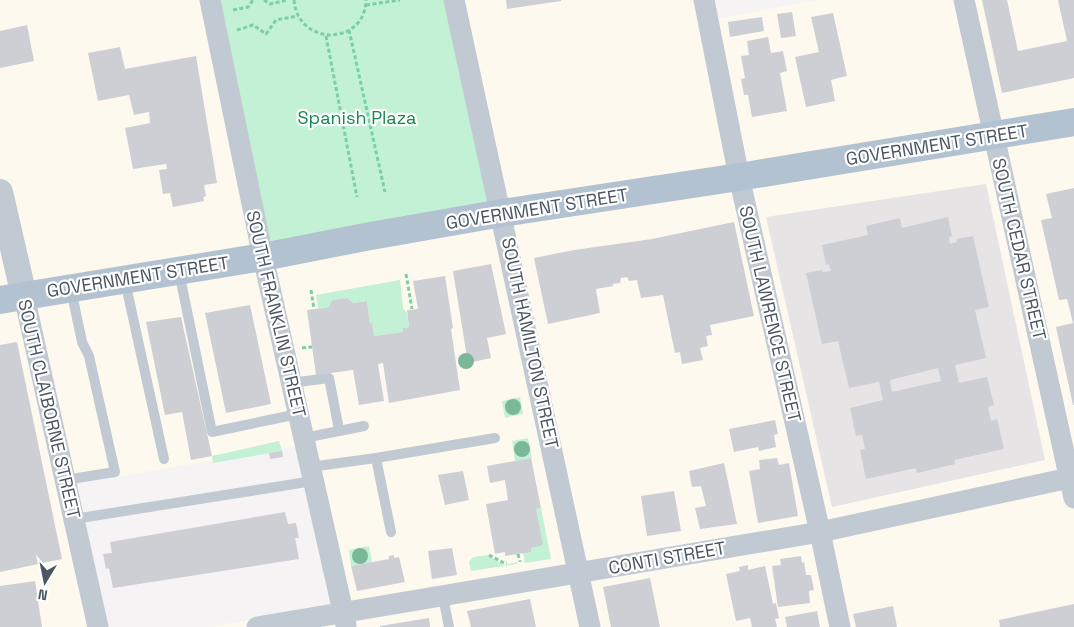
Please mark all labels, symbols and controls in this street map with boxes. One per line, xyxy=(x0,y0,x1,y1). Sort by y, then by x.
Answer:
park label: Spanish Plaza xyxy=(298,106,416,129)
street label: GOVERNMENT STREET xyxy=(844,119,1030,170)
street label: SOUTH CEDAR STREET xyxy=(987,156,1052,343)
street label: GOVERNMENT STREET xyxy=(444,183,630,234)
street label: SOUTH LAWRENCE STREET xyxy=(734,203,807,425)
street label: SOUTH FRANKLIN STREET xyxy=(241,208,312,420)
street label: SOUTH HAMILTON STREET xyxy=(497,235,564,451)
street label: GOVERNMENT STREET xyxy=(45,251,231,302)
street label: SOUTH CLAIBORNE STREET xyxy=(13,297,86,521)
street label: CONTI STREET xyxy=(607,536,728,579)
north arrow xyxy=(20,557,70,607)
text: N xyxy=(37,585,49,604)

